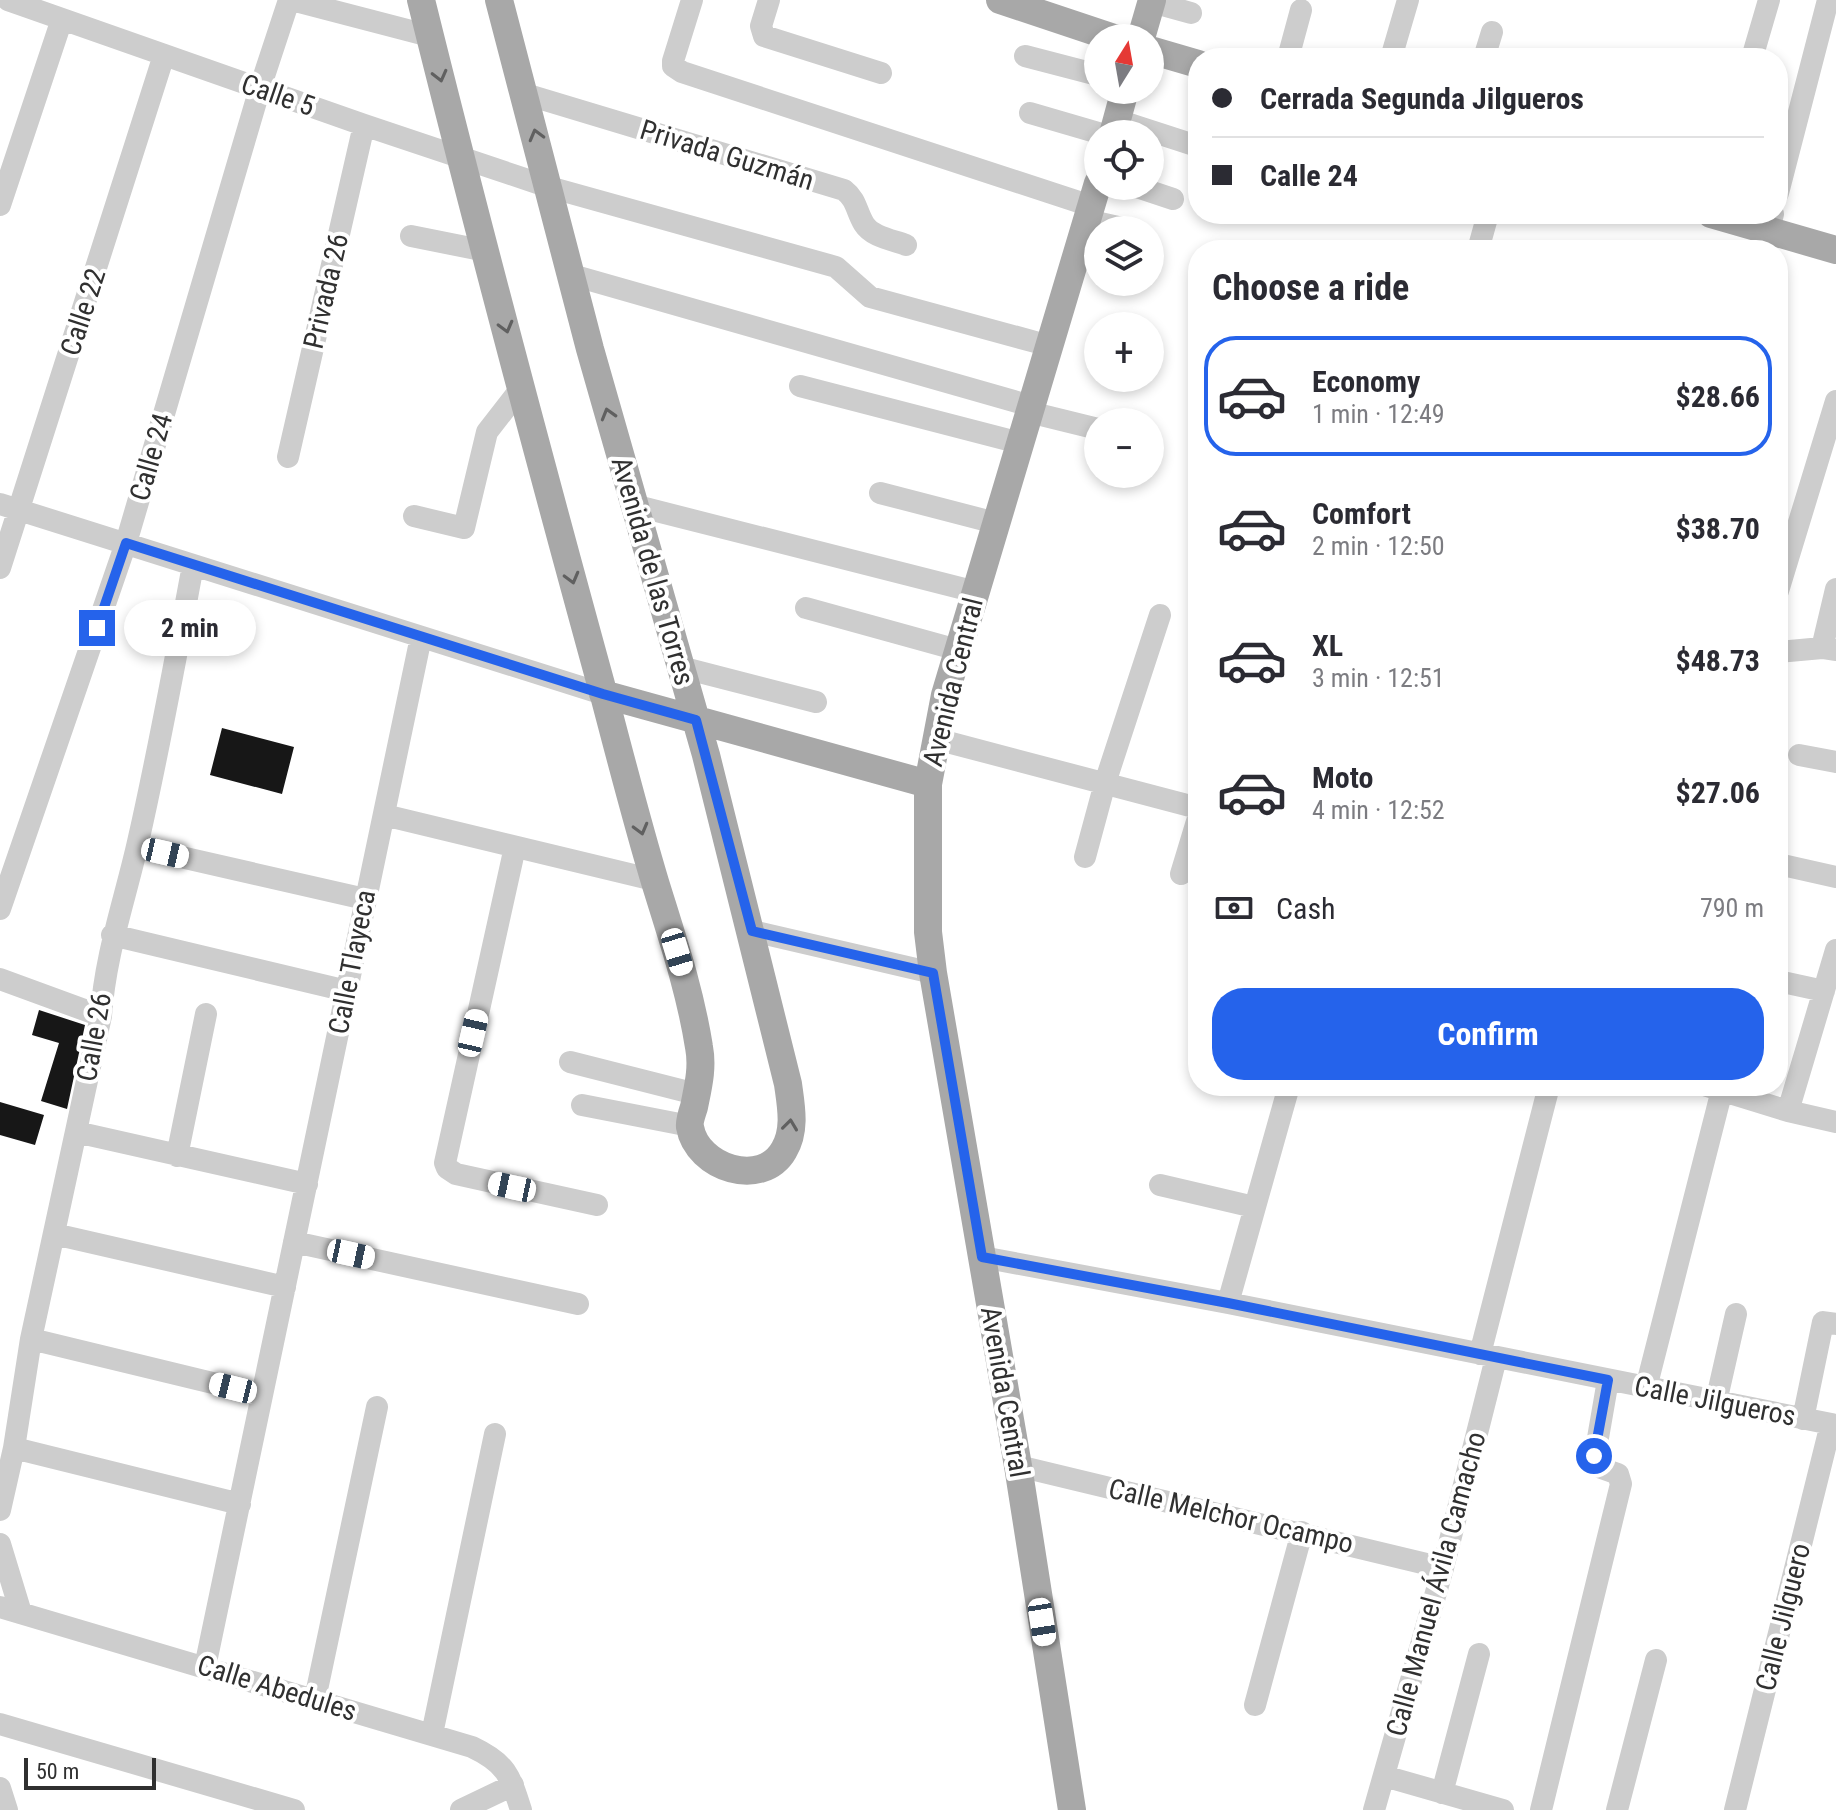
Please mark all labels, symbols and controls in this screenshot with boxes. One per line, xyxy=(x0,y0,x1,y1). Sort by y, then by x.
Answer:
north arrow xyxy=(1084,24,1164,104)
map controls xyxy=(1084,24,1164,488)
street label: Calle 5 xyxy=(237,67,319,123)
one-way arrow xyxy=(430,68,447,82)
text: Cerrada Segunda Jilgueros xyxy=(1260,81,1584,116)
street label: Privada Guzmán xyxy=(636,113,818,197)
button: locate xyxy=(1084,120,1164,200)
one-way arrow xyxy=(528,128,545,142)
text: Calle 24 xyxy=(1260,158,1358,193)
button: layers xyxy=(1084,216,1164,296)
street label: Privada 26 xyxy=(297,230,355,352)
street label: Calle 22 xyxy=(54,264,112,360)
text: Choose a ride xyxy=(1212,267,1409,309)
button: + xyxy=(1084,312,1164,392)
one-way arrow xyxy=(496,320,513,334)
icon: car xyxy=(1216,360,1288,432)
text: Economy xyxy=(1312,364,1420,399)
text: $28.66 xyxy=(1675,379,1760,414)
text: 1 min · 12:49 xyxy=(1312,399,1445,429)
one-way arrow xyxy=(601,407,617,421)
button: − xyxy=(1084,408,1164,488)
street label: Calle 24 xyxy=(123,410,179,504)
street label: Avenida de las Torres xyxy=(605,453,701,689)
icon: car xyxy=(1216,492,1288,564)
text: Comfort xyxy=(1312,496,1411,531)
text: $38.70 xyxy=(1675,511,1760,546)
text: 2 min · 12:50 xyxy=(1312,531,1445,561)
one-way arrow xyxy=(563,571,580,585)
street label: Avenida Central xyxy=(916,594,990,770)
callout: 2 min xyxy=(125,600,257,656)
route end xyxy=(79,610,115,646)
text: 2 min xyxy=(161,613,219,643)
icon: car xyxy=(1216,624,1288,696)
text: XL xyxy=(1312,628,1343,663)
text: $48.73 xyxy=(1675,643,1760,678)
text: 3 min · 12:51 xyxy=(1312,663,1445,693)
icon: car xyxy=(1216,756,1288,828)
text: Moto xyxy=(1312,760,1373,795)
text: $27.06 xyxy=(1675,775,1760,810)
text: 4 min · 12:52 xyxy=(1312,795,1445,825)
one-way arrow xyxy=(631,822,648,836)
car xyxy=(139,836,191,870)
icon: cash xyxy=(1212,886,1256,930)
street label: Calle Tlayeca xyxy=(322,887,382,1037)
text: Cash xyxy=(1276,891,1336,926)
text: 790 m xyxy=(1700,893,1764,923)
car xyxy=(659,926,695,978)
button: Confirm xyxy=(1212,988,1764,1080)
street label: Calle 26 xyxy=(70,990,118,1084)
car xyxy=(456,1007,490,1059)
one-way arrow xyxy=(781,1119,798,1132)
car xyxy=(486,1170,538,1204)
car xyxy=(325,1237,377,1271)
street label: Avenida Central xyxy=(974,1304,1036,1480)
street label: Calle Jilgueros xyxy=(1632,1369,1798,1433)
car xyxy=(207,1371,259,1405)
street label: Calle Manuel Ávila Camacho xyxy=(1379,1428,1493,1740)
route start xyxy=(1576,1438,1612,1474)
street label: Calle Melchor Ocampo xyxy=(1105,1472,1357,1560)
street label: Calle Jilguero xyxy=(1749,1540,1817,1694)
car xyxy=(1026,1596,1058,1648)
street label: Calle Abedules xyxy=(194,1648,360,1728)
scale bar xyxy=(24,1754,156,1790)
text: 50 m xyxy=(36,1759,79,1784)

